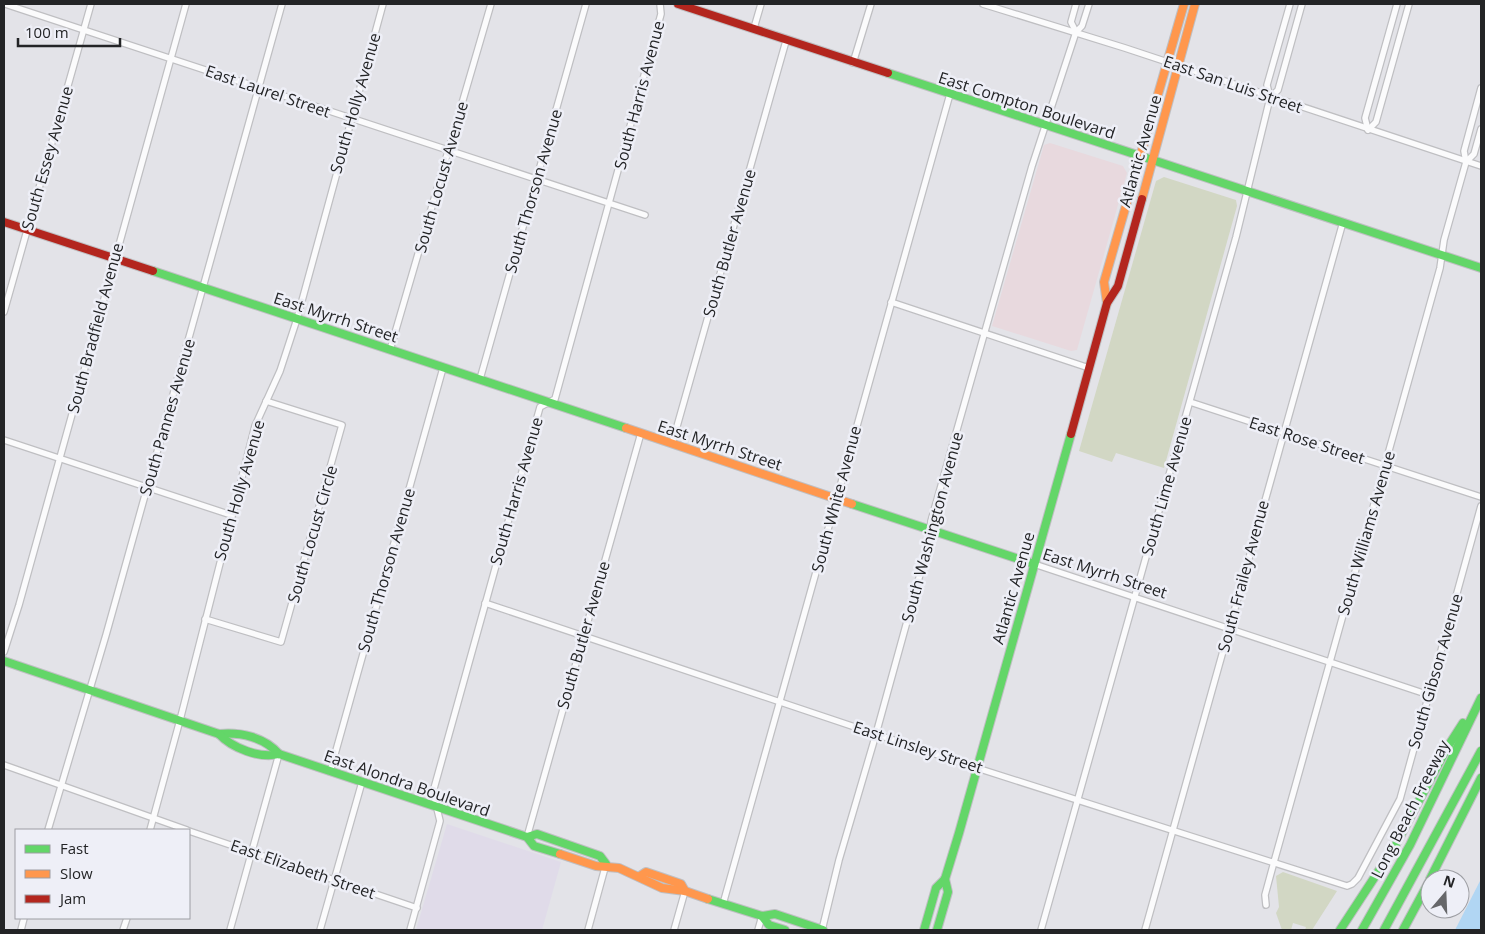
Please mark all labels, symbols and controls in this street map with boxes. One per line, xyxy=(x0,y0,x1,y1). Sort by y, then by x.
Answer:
scale bar xyxy=(18,15,120,47)
street label: South Harris Avenue xyxy=(609,18,669,172)
text: 100 m xyxy=(25,22,69,42)
street label: South Holly Avenue xyxy=(324,30,386,176)
street label: East San Luis Street xyxy=(1161,50,1306,118)
street label: East Laurel Street xyxy=(203,59,334,123)
street label: East Compton Boulevard xyxy=(936,66,1118,144)
street label: South Essey Avenue xyxy=(16,83,78,233)
street label: Atlantic Avenue xyxy=(1113,92,1167,210)
street label: South Locust Avenue xyxy=(409,99,473,255)
street label: South Thorson Avenue xyxy=(499,106,567,276)
street label: South Butler Avenue xyxy=(697,166,761,320)
street label: South Bradfield Avenue xyxy=(62,240,128,416)
street label: East Myrrh Street xyxy=(271,287,401,348)
street label: South Pannes Avenue xyxy=(134,336,200,498)
street label: East Rose Street xyxy=(1246,411,1368,469)
street label: South Harris Avenue xyxy=(484,414,548,568)
street label: South Lime Avenue xyxy=(1136,414,1196,558)
street label: East Myrrh Street xyxy=(655,415,785,476)
street label: South Holly Avenue xyxy=(208,417,270,563)
street label: South White Avenue xyxy=(806,423,866,575)
street label: South Washington Avenue xyxy=(896,429,968,625)
street label: South Williams Avenue xyxy=(1332,448,1400,618)
street label: South Locust Circle xyxy=(282,463,342,605)
street label: South Thorson Avenue xyxy=(352,485,420,655)
street label: South Frailey Avenue xyxy=(1212,498,1274,654)
street label: Atlantic Avenue xyxy=(986,529,1040,647)
street label: East Myrrh Street xyxy=(1040,543,1170,604)
street label: South Butler Avenue xyxy=(551,558,615,712)
street label: South Gibson Avenue xyxy=(1402,591,1468,751)
street label: East Linsley Street xyxy=(850,716,986,778)
street label: Long Beach Freeway xyxy=(1366,735,1455,882)
street label: East Alondra Boulevard xyxy=(321,744,493,822)
legend xyxy=(15,829,190,919)
street label: East Elizabeth Street xyxy=(228,834,379,904)
text: Fast xyxy=(60,838,89,858)
text: Slow xyxy=(60,863,93,883)
north arrow xyxy=(1420,869,1470,919)
text: N xyxy=(1441,870,1458,892)
text: Jam xyxy=(58,888,86,908)

